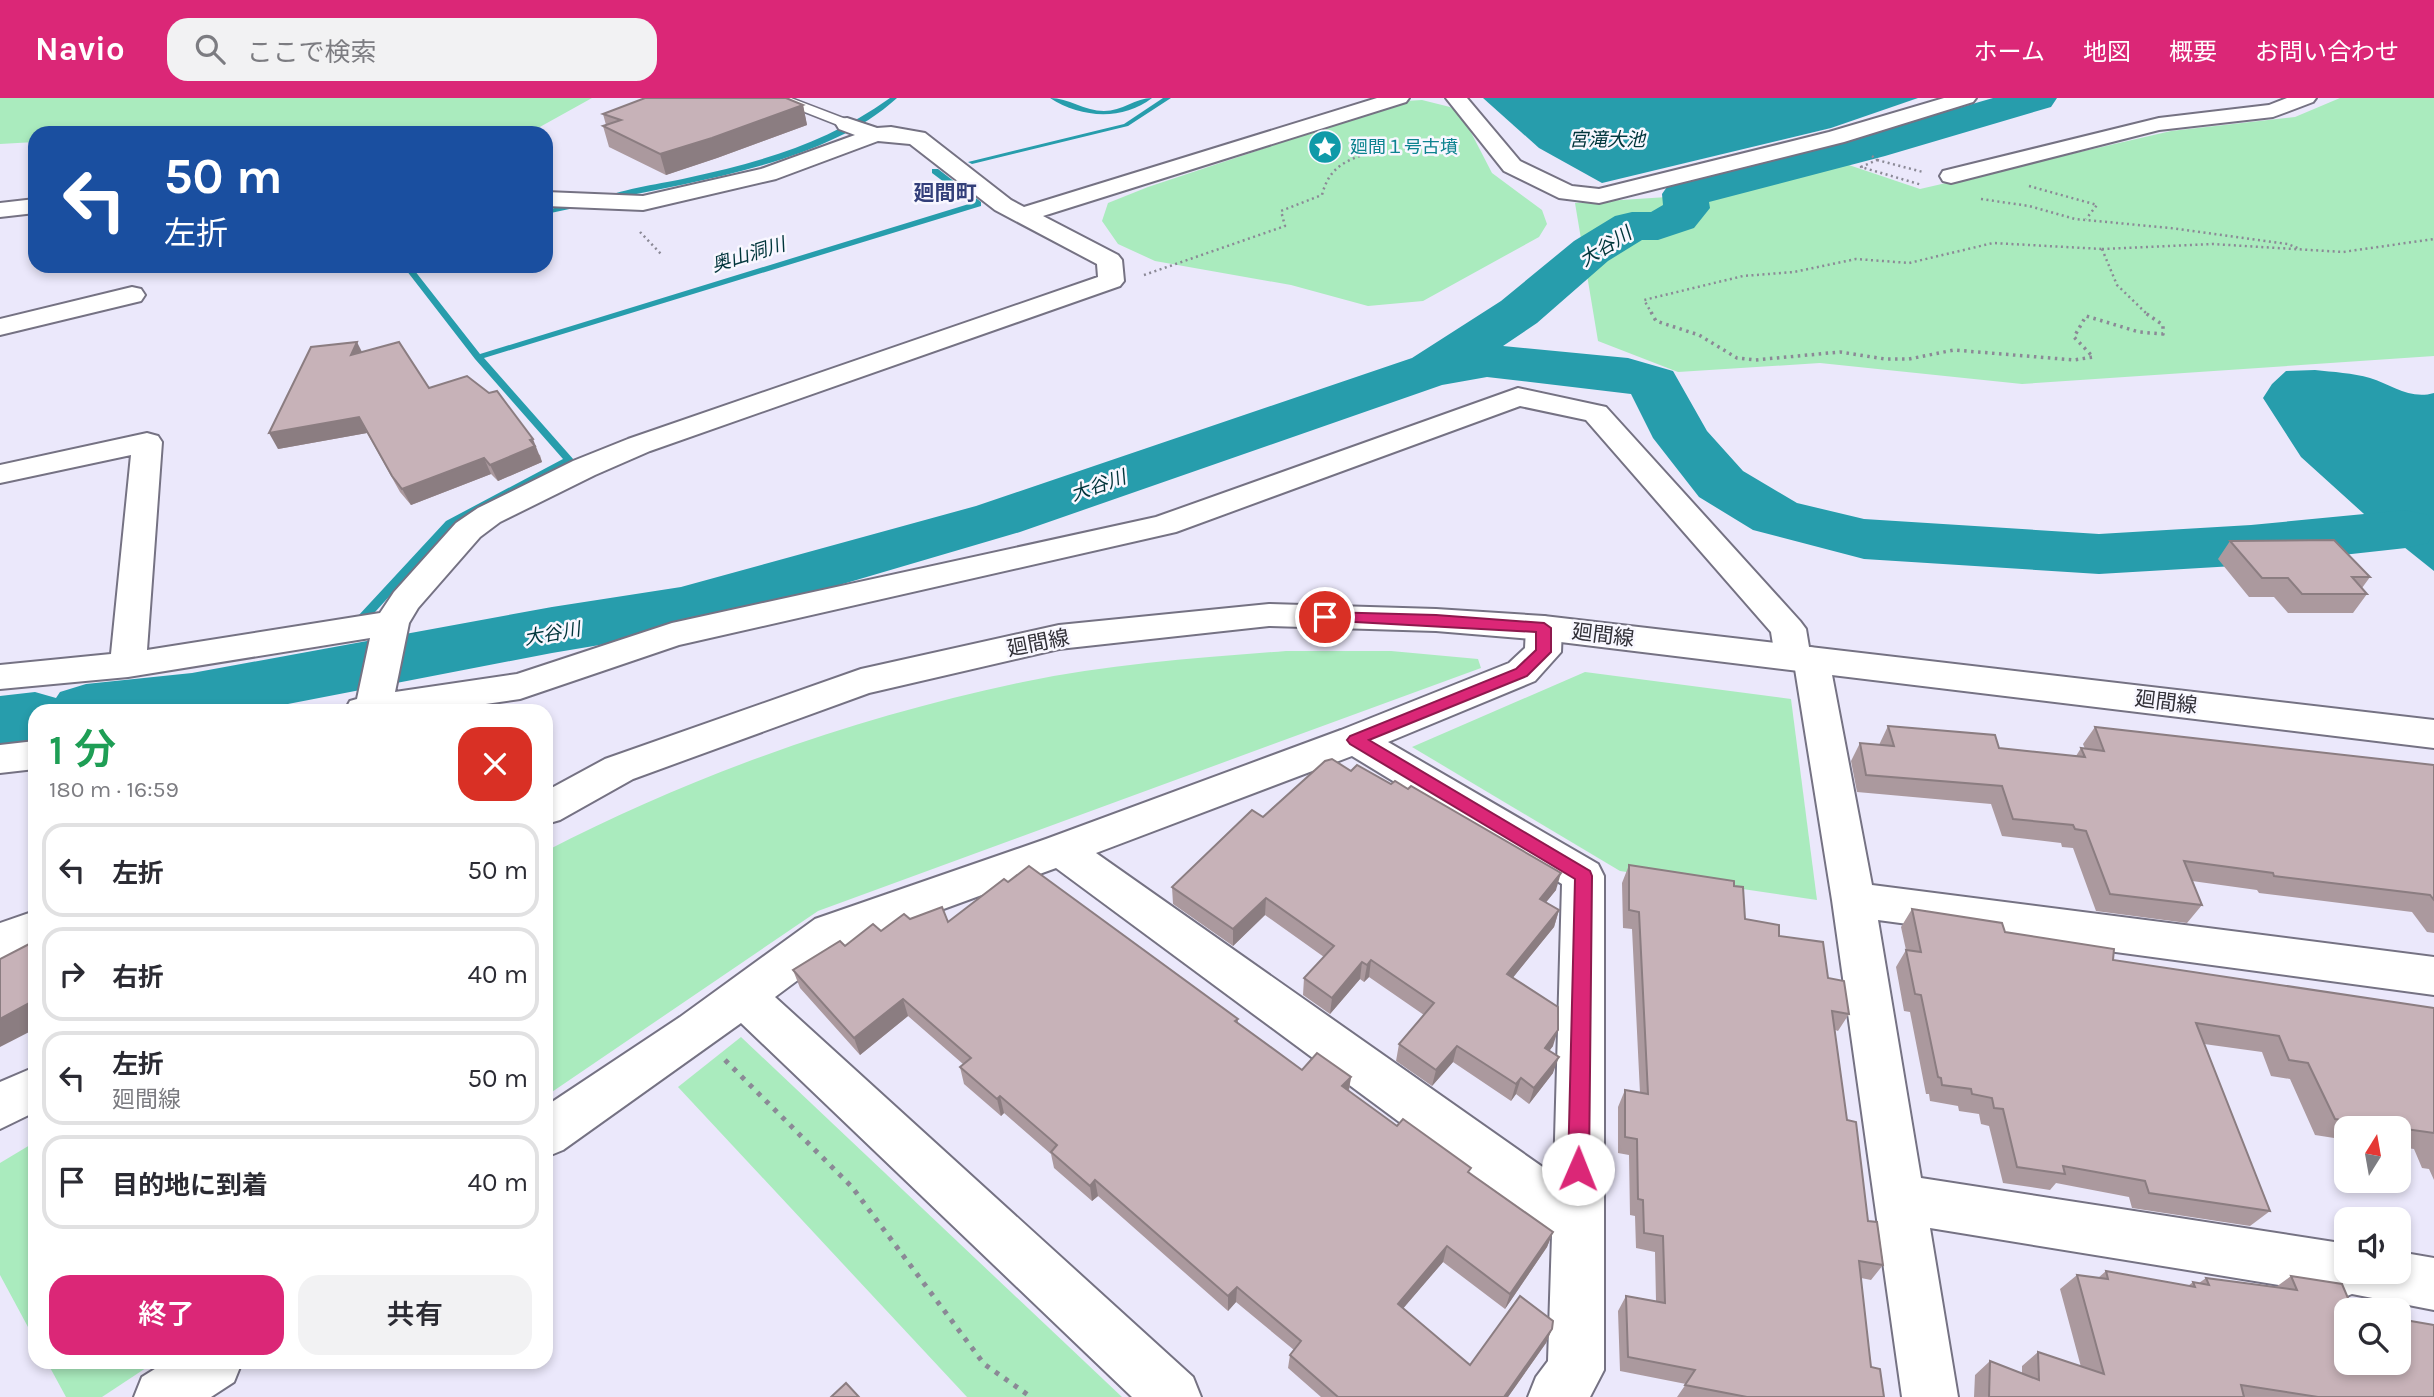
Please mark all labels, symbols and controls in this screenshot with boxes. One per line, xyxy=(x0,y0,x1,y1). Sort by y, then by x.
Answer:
search box xyxy=(167,18,657,81)
text: Navio xyxy=(35,30,125,68)
icon: search xyxy=(191,30,229,68)
text: ここで検索 xyxy=(247,37,377,68)
text: ホーム xyxy=(1974,38,2045,66)
text: 地図 xyxy=(2083,38,2131,66)
text: 概要 xyxy=(2169,38,2217,66)
text: お問い合わせ xyxy=(2255,38,2399,66)
place icon: 廻間１号古墳 xyxy=(1306,128,1344,166)
water label: 宮滝大池 xyxy=(1569,129,1647,151)
place label: 廻間１号古墳 xyxy=(1350,136,1458,158)
text: 50 m xyxy=(164,148,282,205)
icon: left xyxy=(49,154,140,245)
district label: 廻間町 xyxy=(914,181,977,205)
text: 左折 xyxy=(164,215,228,252)
water label: 大谷川 xyxy=(1576,221,1637,271)
water label: 奥山洞川 xyxy=(709,233,790,277)
water label: 大谷川 xyxy=(1068,466,1131,506)
pin xyxy=(1295,587,1355,647)
icon: arrive xyxy=(1306,598,1344,636)
water label: 大谷川 xyxy=(522,618,584,650)
street label: 廻間線 xyxy=(1570,619,1636,651)
street label: 廻間線 xyxy=(1005,625,1071,661)
street label: 廻間線 xyxy=(2133,686,2199,718)
text: 1 分 xyxy=(49,725,116,775)
button: close xyxy=(458,727,532,801)
text: 180 m · 16:59 xyxy=(49,776,179,803)
icon: left xyxy=(53,851,91,889)
text: 50 m xyxy=(467,855,528,886)
text: 左折 xyxy=(112,858,164,889)
icon: right xyxy=(53,955,91,993)
text: 40 m xyxy=(468,959,528,990)
text: 右折 xyxy=(112,962,164,993)
text: 左折 xyxy=(112,1049,164,1080)
icon: left xyxy=(53,1059,91,1097)
text: 50 m xyxy=(467,1063,528,1094)
text: 廻間線 xyxy=(112,1086,181,1113)
north arrow xyxy=(2334,1116,2412,1194)
map controls xyxy=(2334,1116,2411,1375)
position arrow xyxy=(1541,1132,1615,1206)
icon: arrive xyxy=(53,1163,91,1201)
text: 40 m xyxy=(468,1167,528,1198)
text: 目的地に到着 xyxy=(112,1170,268,1201)
button: sound xyxy=(2334,1207,2411,1284)
button: 終了 xyxy=(49,1275,284,1355)
button: 共有 xyxy=(298,1275,532,1355)
button: search xyxy=(2334,1298,2411,1375)

